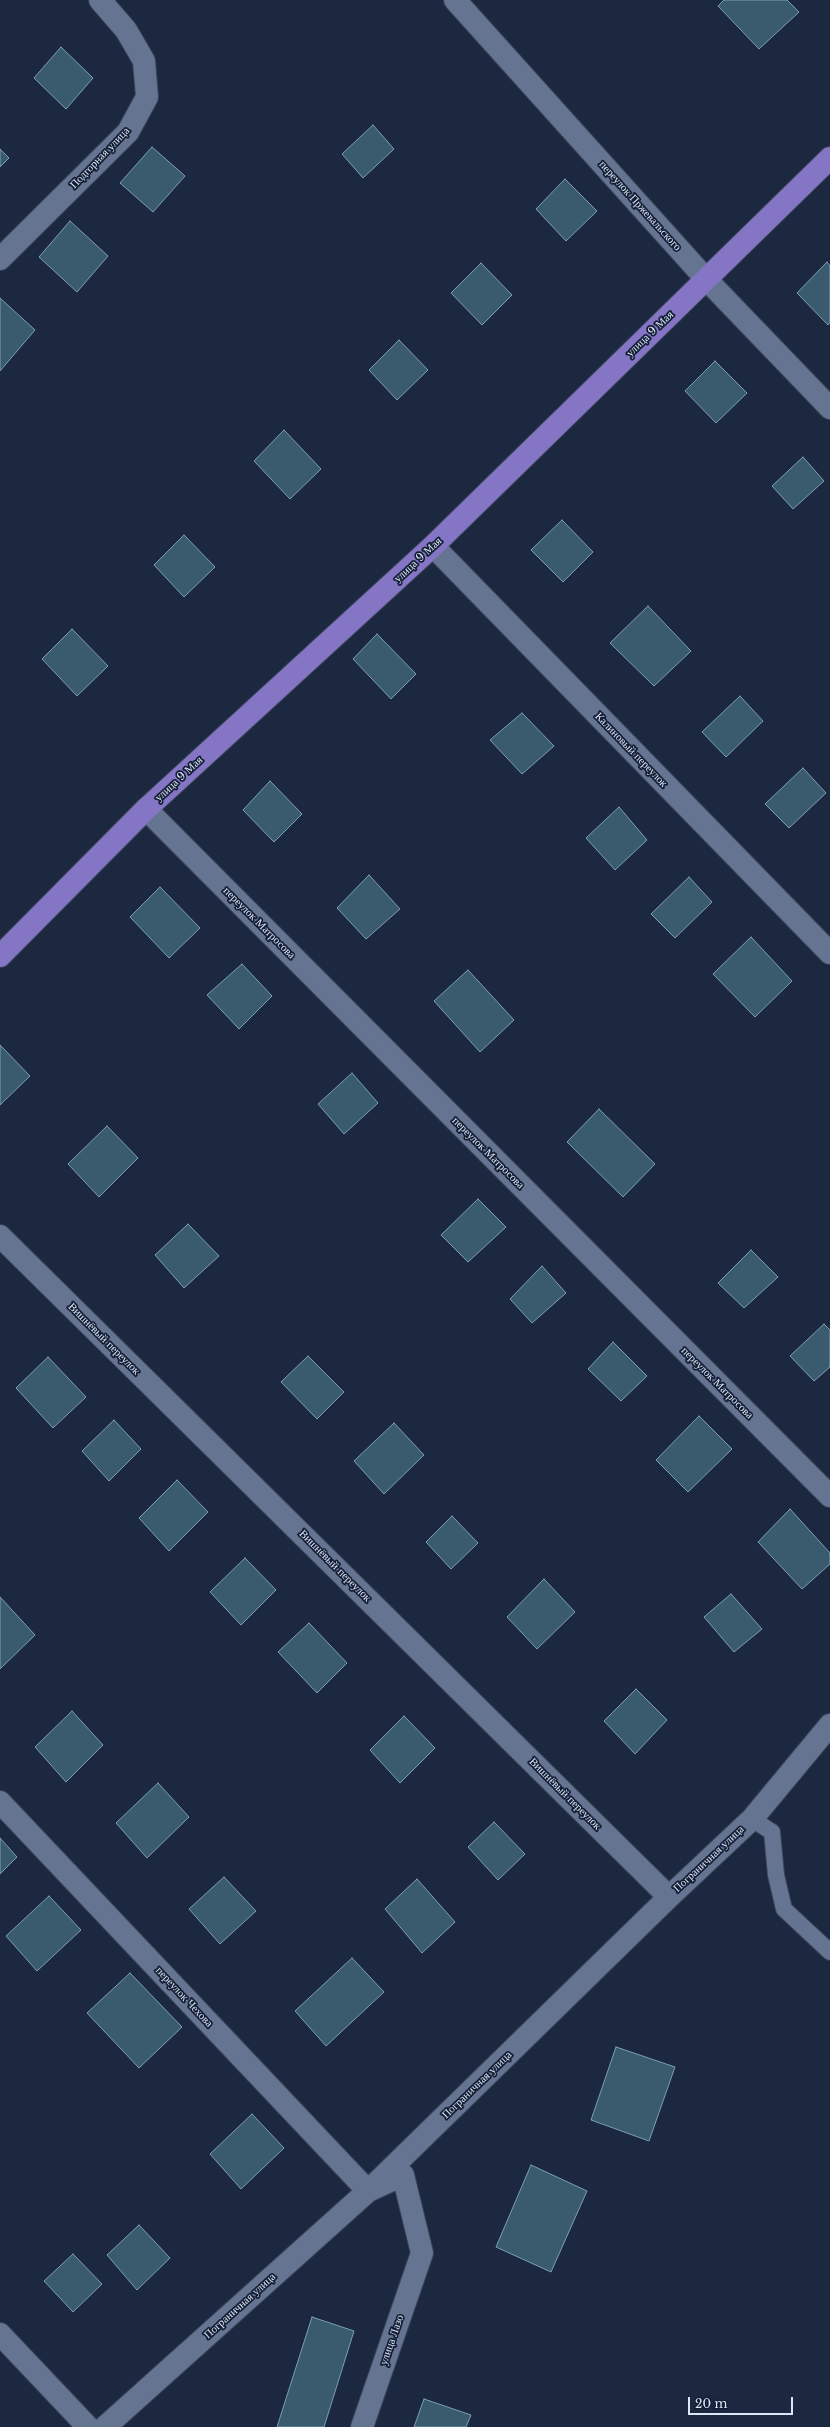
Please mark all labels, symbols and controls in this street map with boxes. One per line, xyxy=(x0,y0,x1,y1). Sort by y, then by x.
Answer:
street label: Подгорная улица xyxy=(67,125,133,191)
street label: переулок Пржевальского xyxy=(596,158,684,254)
street label: улица 9 Мая xyxy=(624,308,676,360)
street label: улица 9 Мая xyxy=(391,535,445,585)
street label: Калиновый переулок xyxy=(592,710,670,790)
street label: улица 9 Мая xyxy=(152,754,206,804)
street label: переулок Матросова xyxy=(220,884,298,962)
street label: переулок Матросова xyxy=(449,1114,527,1192)
street label: Вишнёвый переулок xyxy=(65,1300,143,1378)
street label: переулок Матросова xyxy=(678,1344,756,1422)
street label: Вишнёвый переулок xyxy=(296,1527,374,1605)
street label: Вишнёвый переулок xyxy=(526,1755,604,1833)
street label: Пограничная улица xyxy=(671,1823,747,1895)
street label: переулок Чехова xyxy=(153,1964,215,2030)
street label: Пограничная улица xyxy=(439,2048,515,2122)
street label: Пограничная улица xyxy=(201,2270,279,2342)
street label: улица Лазо xyxy=(377,2313,407,2367)
scale bar xyxy=(690,2389,795,2415)
text: 20 m xyxy=(695,2396,727,2411)

